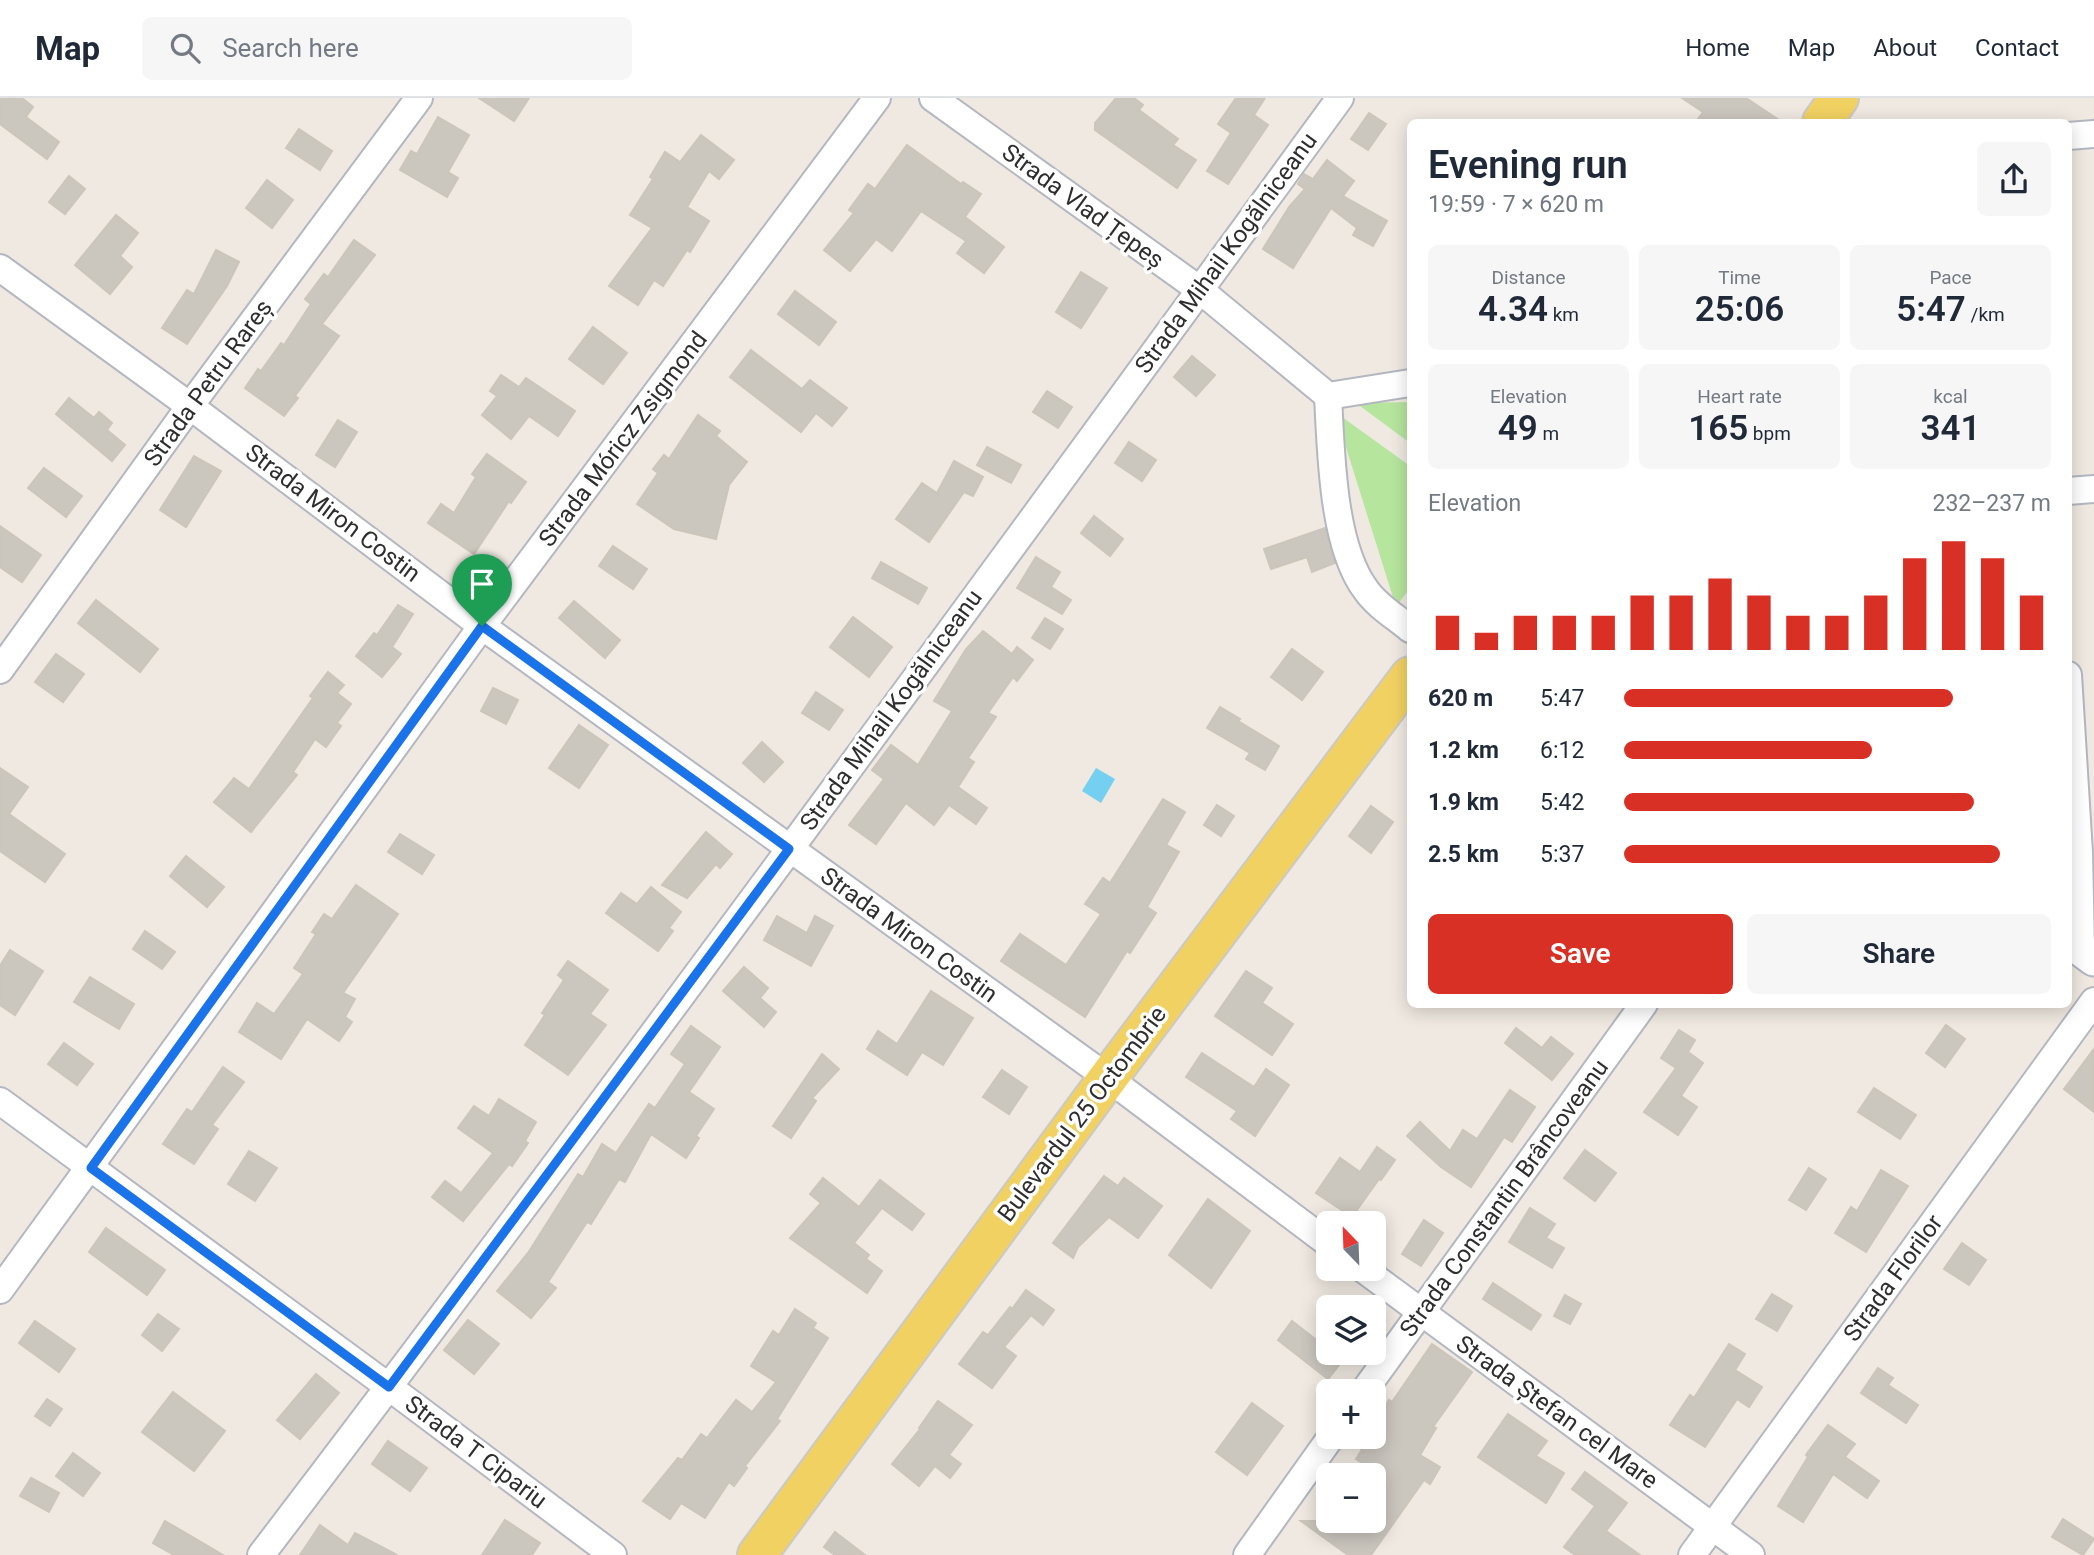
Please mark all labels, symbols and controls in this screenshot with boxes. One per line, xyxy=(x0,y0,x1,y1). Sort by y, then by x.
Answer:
search box xyxy=(142,17,632,80)
text: Map xyxy=(35,29,100,68)
icon: search xyxy=(166,29,204,67)
text: Search here xyxy=(222,33,359,63)
text: Home xyxy=(1685,34,1750,62)
text: Map xyxy=(1788,34,1835,62)
text: About xyxy=(1873,34,1937,62)
text: Contact xyxy=(1975,34,2059,62)
street label: Strada Mihail Kogălniceanu xyxy=(1129,127,1323,379)
street label: Strada Vlad Țepeș xyxy=(996,138,1169,275)
button: share xyxy=(1977,142,2051,216)
text: Evening run xyxy=(1428,143,1628,187)
text: 19:59 · 7 × 620 m xyxy=(1428,191,1604,218)
text: Distance xyxy=(1492,266,1565,289)
text: Time xyxy=(1718,266,1761,289)
text: Pace xyxy=(1929,266,1972,289)
text: 4.34 xyxy=(1478,289,1548,330)
text: 25:06 xyxy=(1695,289,1784,330)
text: 5:47 xyxy=(1896,289,1966,330)
street label: Strada Petru Rareș xyxy=(138,294,278,472)
text: km xyxy=(1548,303,1579,326)
text: /km xyxy=(1966,303,2005,326)
street label: Strada Móricz Zsigmond xyxy=(533,326,713,552)
text: Elevation xyxy=(1490,385,1567,408)
text: Heart rate xyxy=(1697,385,1782,408)
text: kcal xyxy=(1933,385,1968,408)
text: 49 xyxy=(1498,408,1538,449)
text: 165 xyxy=(1688,408,1748,449)
text: 341 xyxy=(1921,408,1981,449)
text: m xyxy=(1538,422,1559,445)
text: bpm xyxy=(1748,422,1791,445)
street label: Strada Miron Costin xyxy=(240,438,426,588)
text: Elevation xyxy=(1428,490,1521,517)
text: 232–237 m xyxy=(1932,490,2051,517)
pin xyxy=(452,554,512,626)
icon: arrive xyxy=(463,565,501,603)
street label: Strada Mihail Kogălniceanu xyxy=(794,584,988,836)
text: 620 m xyxy=(1428,685,1493,712)
text: 5:47 xyxy=(1540,685,1584,712)
text: 1.2 km xyxy=(1428,737,1499,764)
text: 6:12 xyxy=(1540,737,1584,764)
text: 1.9 km xyxy=(1428,789,1499,816)
text: 5:42 xyxy=(1540,789,1584,816)
text: 2.5 km xyxy=(1428,841,1499,868)
text: 5:37 xyxy=(1540,841,1584,868)
street label: Strada Miron Costin xyxy=(815,861,1003,1009)
button: Save xyxy=(1428,914,1733,994)
button: Share xyxy=(1747,914,2051,994)
street label: Bulevardul 25 Octombrie xyxy=(992,1001,1172,1227)
street label: Strada Constantin Brâncoveanu xyxy=(1394,1054,1614,1342)
street label: Strada Florilor xyxy=(1838,1209,1948,1347)
north arrow xyxy=(1316,1211,1386,1281)
map controls xyxy=(1316,1211,1386,1533)
button: layers xyxy=(1316,1295,1386,1365)
street label: Strada Ștefan cel Mare xyxy=(1451,1329,1663,1495)
button: + xyxy=(1316,1379,1386,1449)
street label: Strada T Cipariu xyxy=(400,1390,552,1514)
button: − xyxy=(1316,1463,1386,1533)

